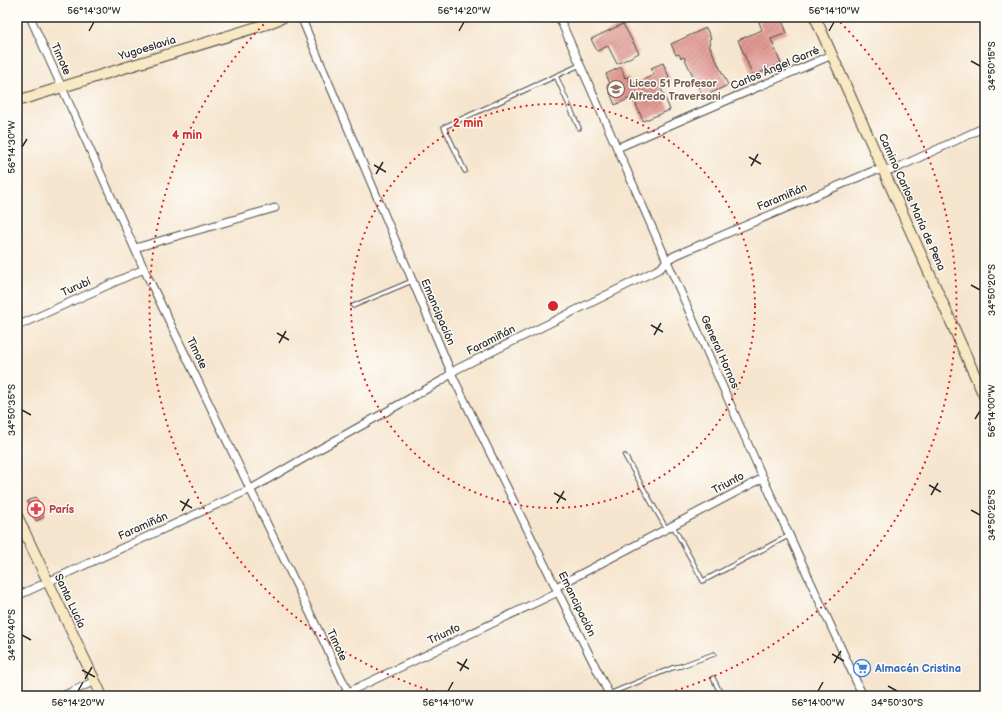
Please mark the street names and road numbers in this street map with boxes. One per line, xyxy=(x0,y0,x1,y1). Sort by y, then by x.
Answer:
street label: Yugoeslavia xyxy=(116,33,177,63)
street label: Timote xyxy=(48,41,74,77)
street label: Carlos Ángel Garré xyxy=(728,42,822,93)
street label: Camino Carlos María de Pena xyxy=(876,131,948,273)
street label: Faramiñán xyxy=(755,181,809,213)
street label: Turubí xyxy=(59,275,93,299)
street label: Emancipación xyxy=(418,277,458,347)
street label: General Hornos xyxy=(698,313,742,391)
street label: Faramiñán xyxy=(465,322,517,358)
street label: Timote xyxy=(184,335,210,371)
street label: Triunfo xyxy=(710,469,746,497)
street label: Faramiñán xyxy=(116,509,170,543)
street label: Emancipación xyxy=(556,569,598,639)
street label: Santa Lucía xyxy=(52,572,88,630)
street label: Triunfo xyxy=(426,621,462,647)
street label: Timote xyxy=(324,627,350,663)

